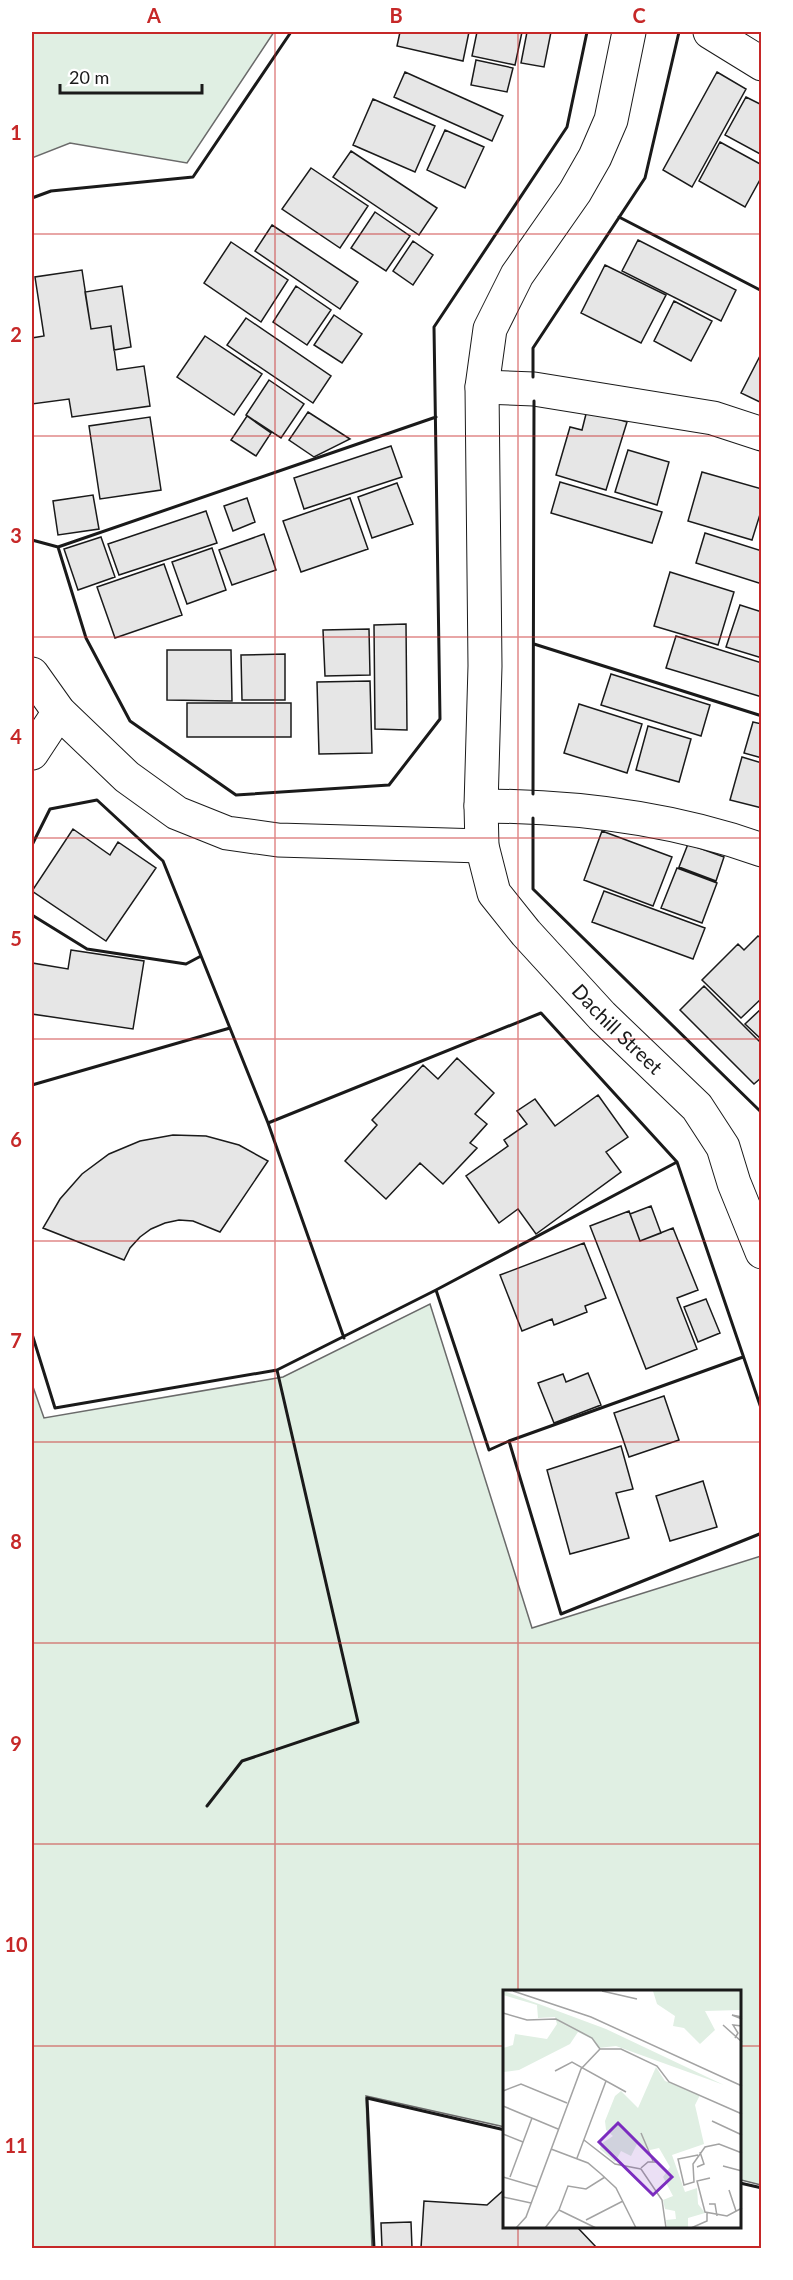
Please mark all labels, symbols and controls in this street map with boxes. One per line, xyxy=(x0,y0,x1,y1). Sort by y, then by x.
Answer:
text: A xyxy=(146,3,161,27)
text: B xyxy=(389,3,403,27)
text: C xyxy=(632,3,646,27)
scale bar xyxy=(60,57,202,95)
text: 20 m xyxy=(69,66,109,88)
text: 1 xyxy=(10,120,22,144)
text: 2 xyxy=(10,322,22,346)
text: 3 xyxy=(10,523,22,547)
text: 4 xyxy=(10,724,22,748)
text: 5 xyxy=(10,926,22,950)
street label: Dachill Street xyxy=(568,979,668,1079)
text: 6 xyxy=(10,1127,22,1151)
text: 7 xyxy=(10,1328,22,1352)
text: 8 xyxy=(10,1529,22,1553)
text: 9 xyxy=(10,1731,22,1755)
text: 10 xyxy=(4,1932,28,1956)
inset map xyxy=(503,1990,742,2229)
text: 11 xyxy=(4,2133,28,2157)

